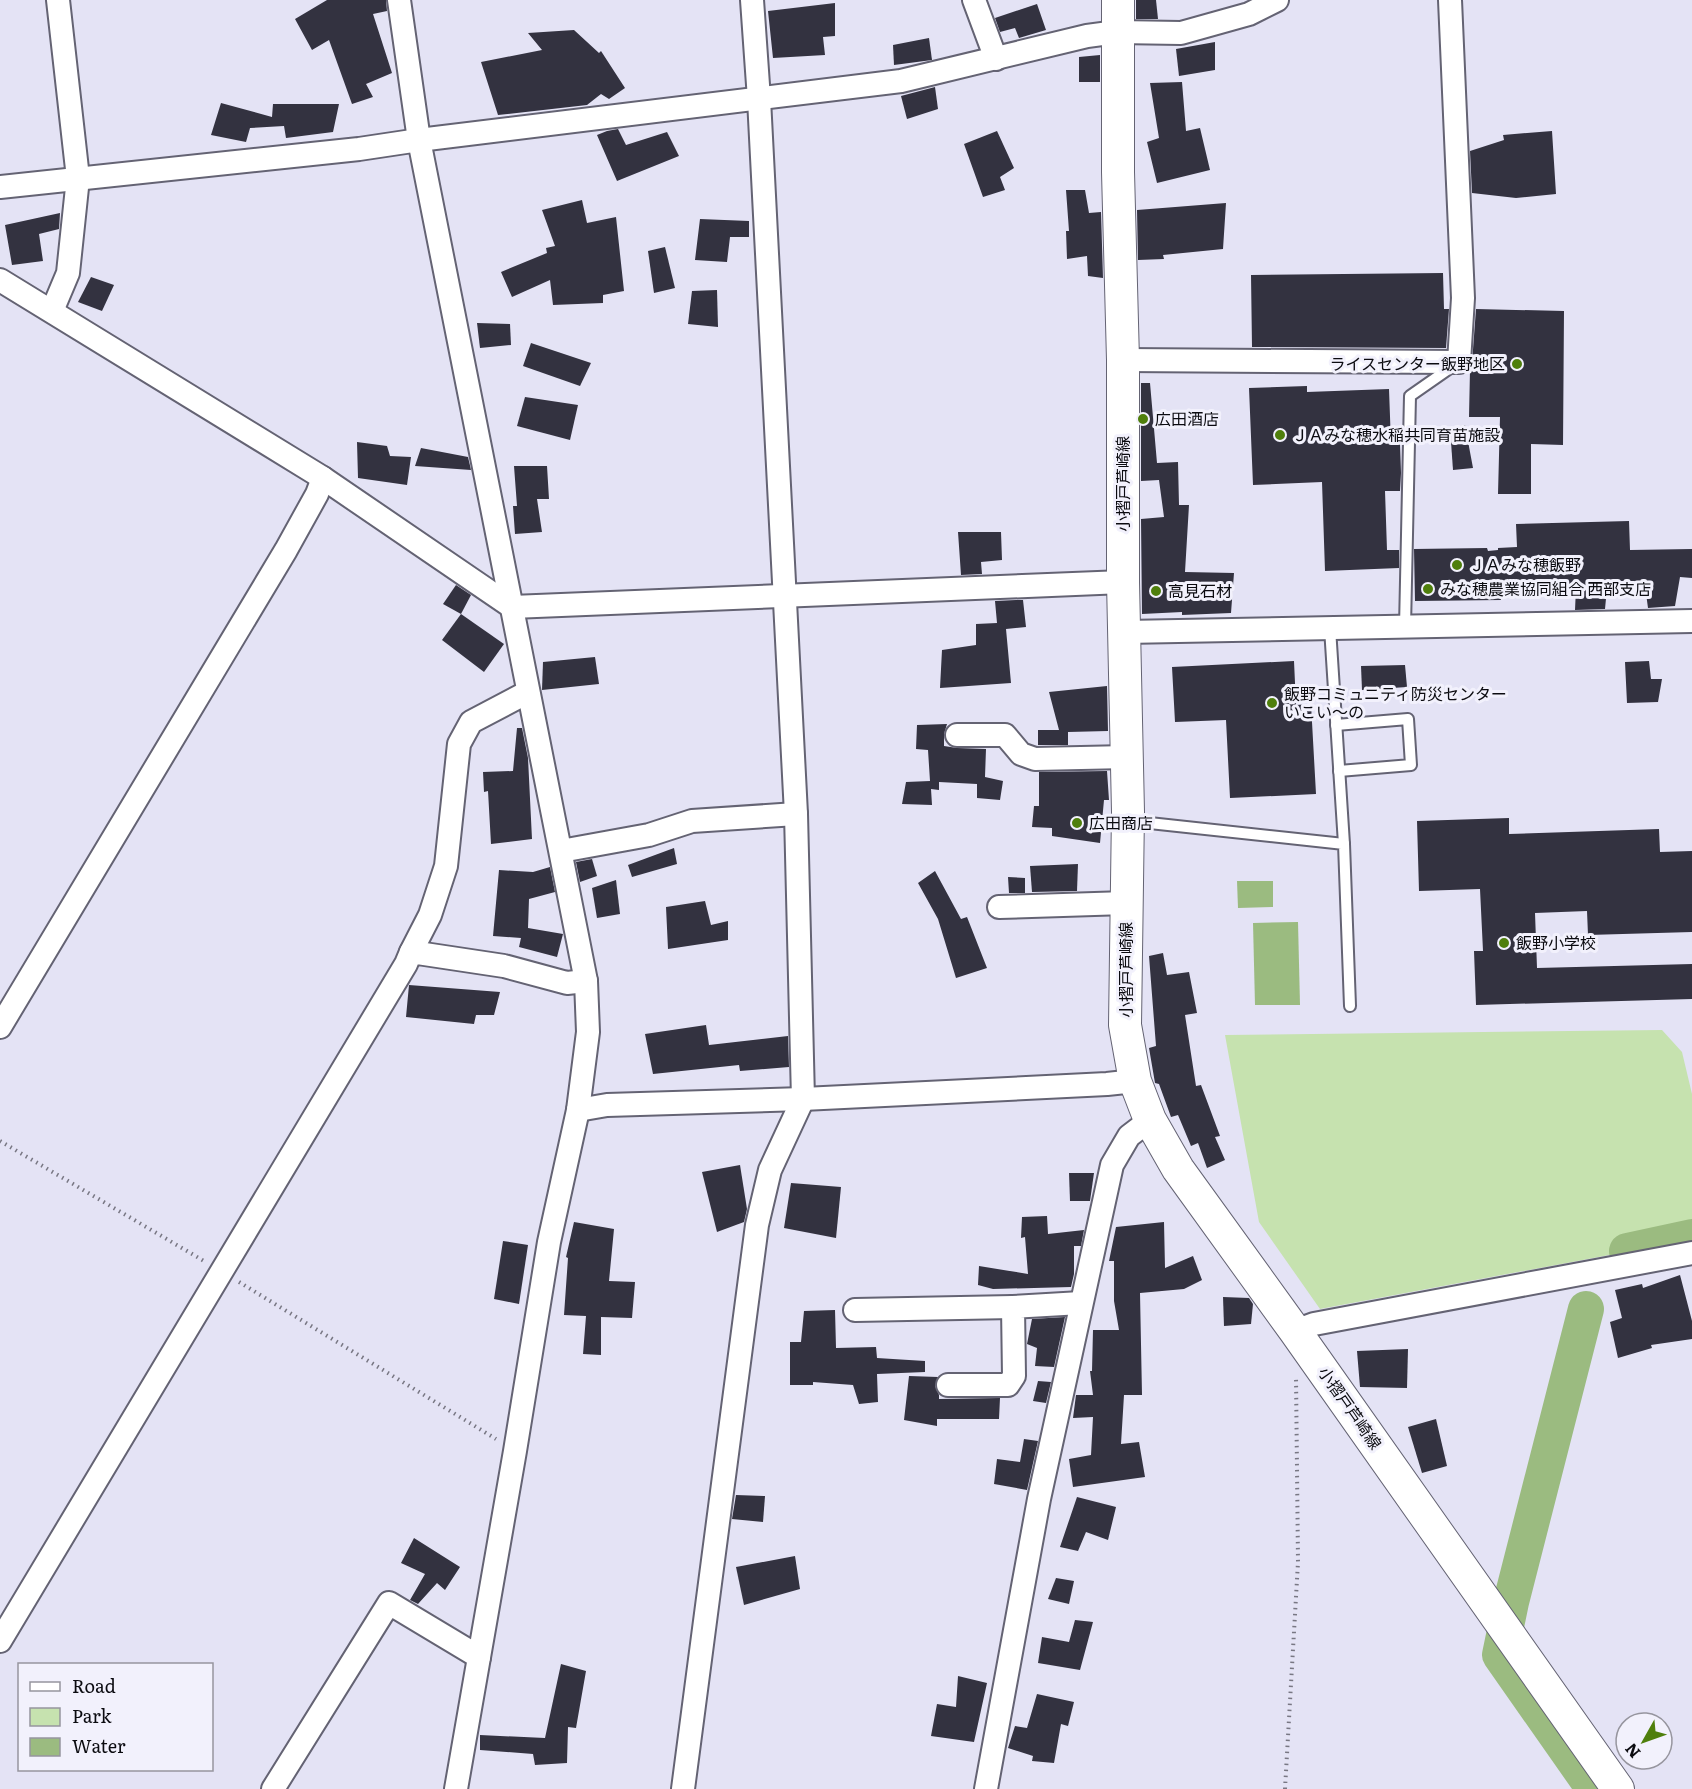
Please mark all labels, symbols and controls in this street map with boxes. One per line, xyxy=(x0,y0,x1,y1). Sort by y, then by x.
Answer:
place label: ライスセンター飯野地区 xyxy=(1329,351,1505,375)
marker: ライスセンター飯野地区 xyxy=(1510,357,1524,371)
place label: 広田酒店 xyxy=(1155,406,1219,430)
marker: 広田酒店 xyxy=(1136,412,1150,426)
place label: ＪＡみな穂水稲共同育苗施設 xyxy=(1292,422,1500,446)
marker: ＪＡみな穂水稲共同育苗施設 xyxy=(1273,428,1287,442)
street label: 小摺戸芦崎線 xyxy=(1110,436,1134,532)
place label: ＪＡみな穂飯野 xyxy=(1469,552,1581,576)
marker: ＪＡみな穂飯野 xyxy=(1450,558,1464,572)
place label: みな穂農業協同組合 西部支店 xyxy=(1440,576,1651,600)
place label: 高見石材 xyxy=(1168,578,1232,602)
marker: みな穂農業協同組合 西部支店 xyxy=(1421,582,1435,596)
marker: 高見石材 xyxy=(1149,584,1163,598)
place label: 飯野コミュニティ防災センター いこい～の xyxy=(1284,681,1507,723)
marker: 飯野コミュニティ防災センター いこい～の xyxy=(1265,696,1279,710)
place label: 広田商店 xyxy=(1089,810,1153,834)
marker: 広田商店 xyxy=(1070,816,1084,830)
street label: 小摺戸芦崎線 xyxy=(1113,922,1137,1018)
place label: 飯野小学校 xyxy=(1516,930,1596,954)
marker: 飯野小学校 xyxy=(1497,936,1511,950)
street label: 小摺戸芦崎線 xyxy=(1313,1361,1388,1454)
legend xyxy=(18,1663,213,1771)
text: Road xyxy=(72,1672,116,1699)
text: Park xyxy=(72,1702,113,1729)
north arrow xyxy=(1614,1711,1674,1771)
text: Water xyxy=(72,1732,126,1759)
text: N xyxy=(1618,1738,1645,1764)

